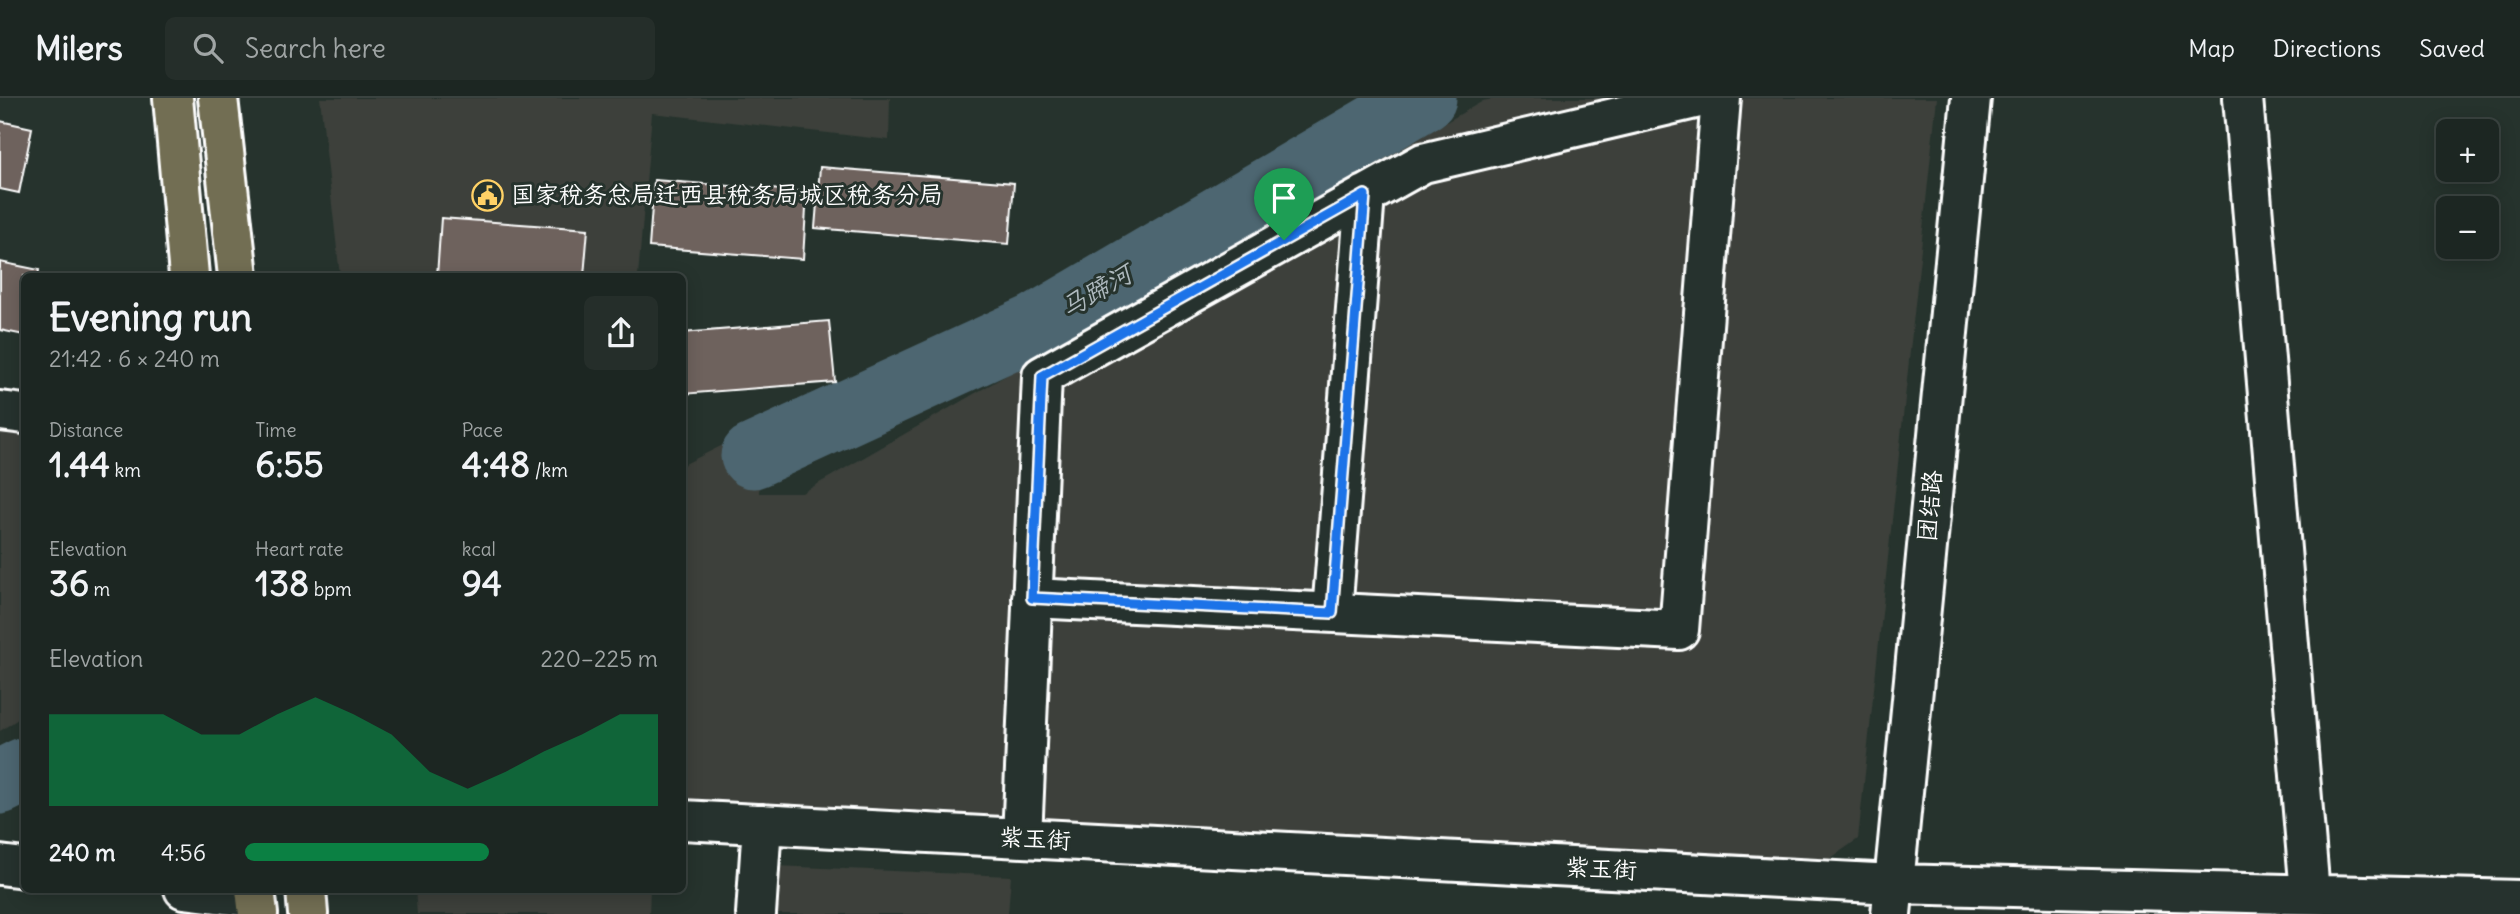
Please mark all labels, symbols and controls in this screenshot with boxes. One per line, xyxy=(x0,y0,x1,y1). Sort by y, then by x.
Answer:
search box xyxy=(165,17,655,80)
text: Milers xyxy=(35,27,123,69)
icon: search xyxy=(189,29,227,67)
text: Search here xyxy=(245,32,386,65)
text: Map xyxy=(2188,33,2235,63)
text: Directions xyxy=(2273,33,2381,63)
text: Saved xyxy=(2419,33,2485,63)
map controls xyxy=(2436,119,2499,259)
button: + xyxy=(2436,119,2499,182)
pin xyxy=(1254,168,1314,240)
public building icon: 国家税务总局迁西县税务局城区税务分局 xyxy=(471,178,505,212)
place label: 国家税务总局迁西县税务局城区税务分局 xyxy=(511,179,943,209)
icon: arrive xyxy=(1265,179,1303,217)
button: − xyxy=(2436,196,2499,259)
water label: 马蹄河 xyxy=(1054,255,1141,324)
text: Evening run xyxy=(49,294,252,341)
button: share xyxy=(584,296,658,370)
text: 21:42 · 6 × 240 m xyxy=(49,344,220,373)
text: Distance xyxy=(49,418,123,442)
text: Time xyxy=(255,418,296,442)
text: Pace xyxy=(462,418,503,442)
text: 1.44 xyxy=(49,442,110,486)
text: 6:55 xyxy=(255,442,324,486)
text: 4:48 xyxy=(462,442,530,486)
text: km xyxy=(110,458,141,482)
text: /km xyxy=(530,458,568,482)
street label: 团结路 xyxy=(1911,469,1947,543)
text: Elevation xyxy=(49,537,127,561)
text: Heart rate xyxy=(255,537,343,561)
text: kcal xyxy=(462,537,496,561)
text: 36 xyxy=(49,561,89,605)
text: 138 xyxy=(255,561,309,605)
text: 94 xyxy=(462,561,502,605)
text: m xyxy=(89,577,110,601)
text: bpm xyxy=(309,577,352,601)
text: Elevation xyxy=(49,644,143,673)
text: 220–225 m xyxy=(541,644,658,673)
street label: 紫玉街 xyxy=(998,821,1072,855)
text: 240 m xyxy=(49,838,115,867)
text: 4:56 xyxy=(161,838,206,867)
street label: 紫玉街 xyxy=(1564,851,1638,885)

